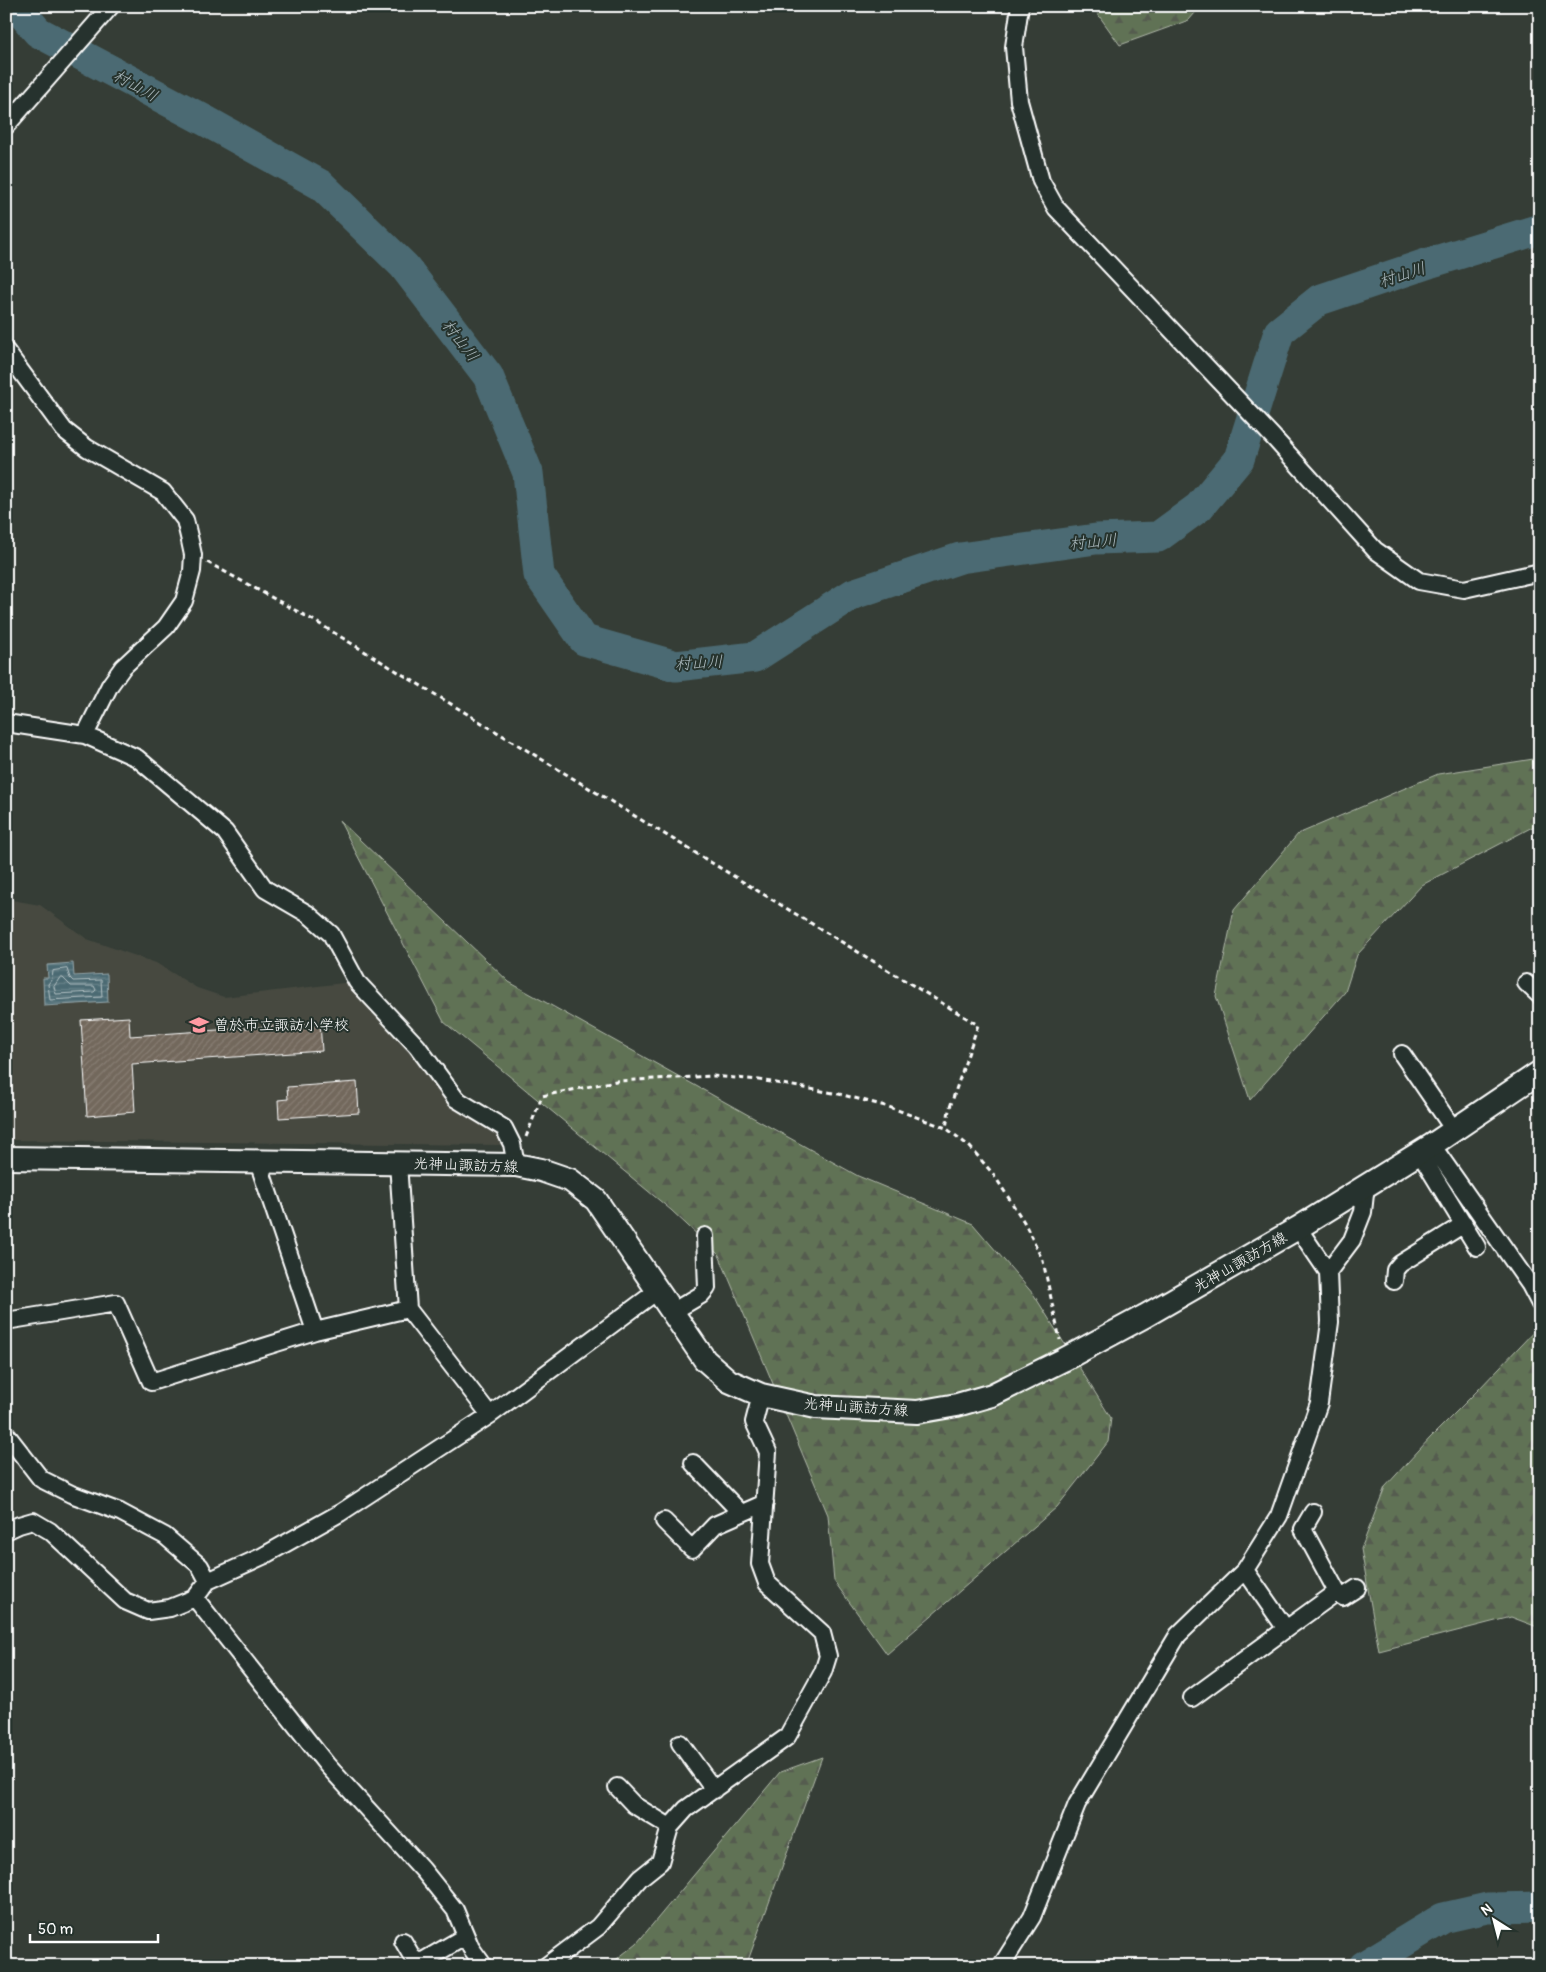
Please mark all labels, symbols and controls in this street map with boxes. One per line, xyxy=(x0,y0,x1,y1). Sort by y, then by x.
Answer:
water label: 村山川 xyxy=(110,65,161,106)
water label: 村山川 xyxy=(1376,258,1428,292)
water label: 村山川 xyxy=(438,316,483,366)
water label: 村山川 xyxy=(1068,530,1118,554)
water label: 村山川 xyxy=(675,652,724,674)
school or university icon: 曽於市立諏訪小学校 xyxy=(188,1014,210,1036)
place label: 曽於市立諏訪小学校 xyxy=(214,1016,349,1035)
street label: 光神山諏訪方線 xyxy=(413,1154,519,1177)
street label: 光神山諏訪方線 xyxy=(1190,1228,1290,1297)
street label: 光神山諏訪方線 xyxy=(803,1394,909,1421)
north arrow xyxy=(1468,1894,1518,1944)
text: N xyxy=(1478,1900,1495,1920)
scale bar xyxy=(30,1912,158,1944)
text: 50 m xyxy=(38,1920,73,1939)

